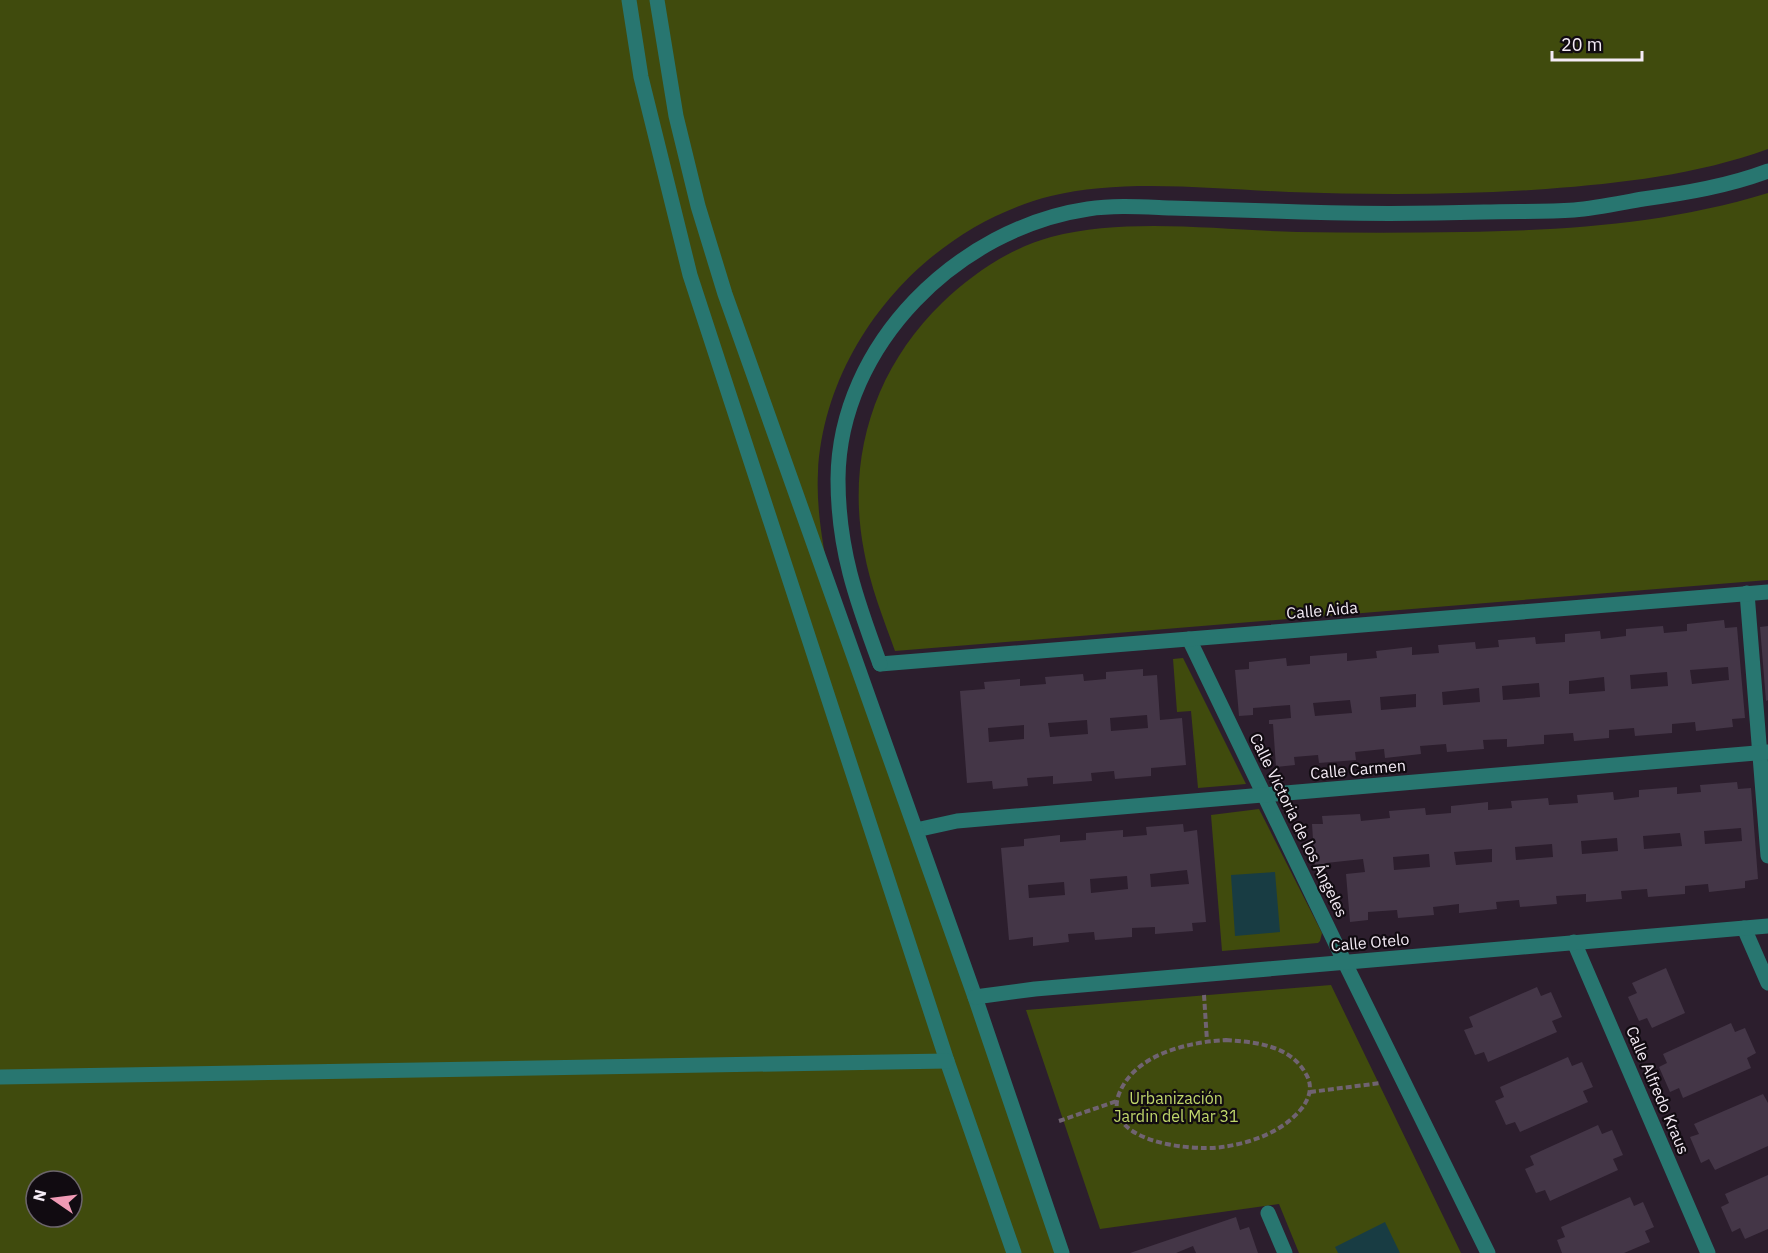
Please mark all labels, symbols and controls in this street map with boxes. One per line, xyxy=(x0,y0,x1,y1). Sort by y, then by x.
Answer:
scale bar xyxy=(1552,24,1642,62)
text: 20 m xyxy=(1561,33,1603,56)
street label: Calle Aida xyxy=(1285,597,1359,623)
street label: Calle Victoria de los Ángeles xyxy=(1246,729,1353,920)
street label: Calle Carmen xyxy=(1309,755,1407,783)
street label: Calle Otelo xyxy=(1330,929,1410,955)
street label: Calle Alfredo Kraus xyxy=(1622,1023,1694,1157)
park label: Urbanización Jardin del Mar 31 xyxy=(1113,1088,1239,1126)
north arrow xyxy=(24,1169,84,1229)
text: N xyxy=(28,1187,51,1203)

